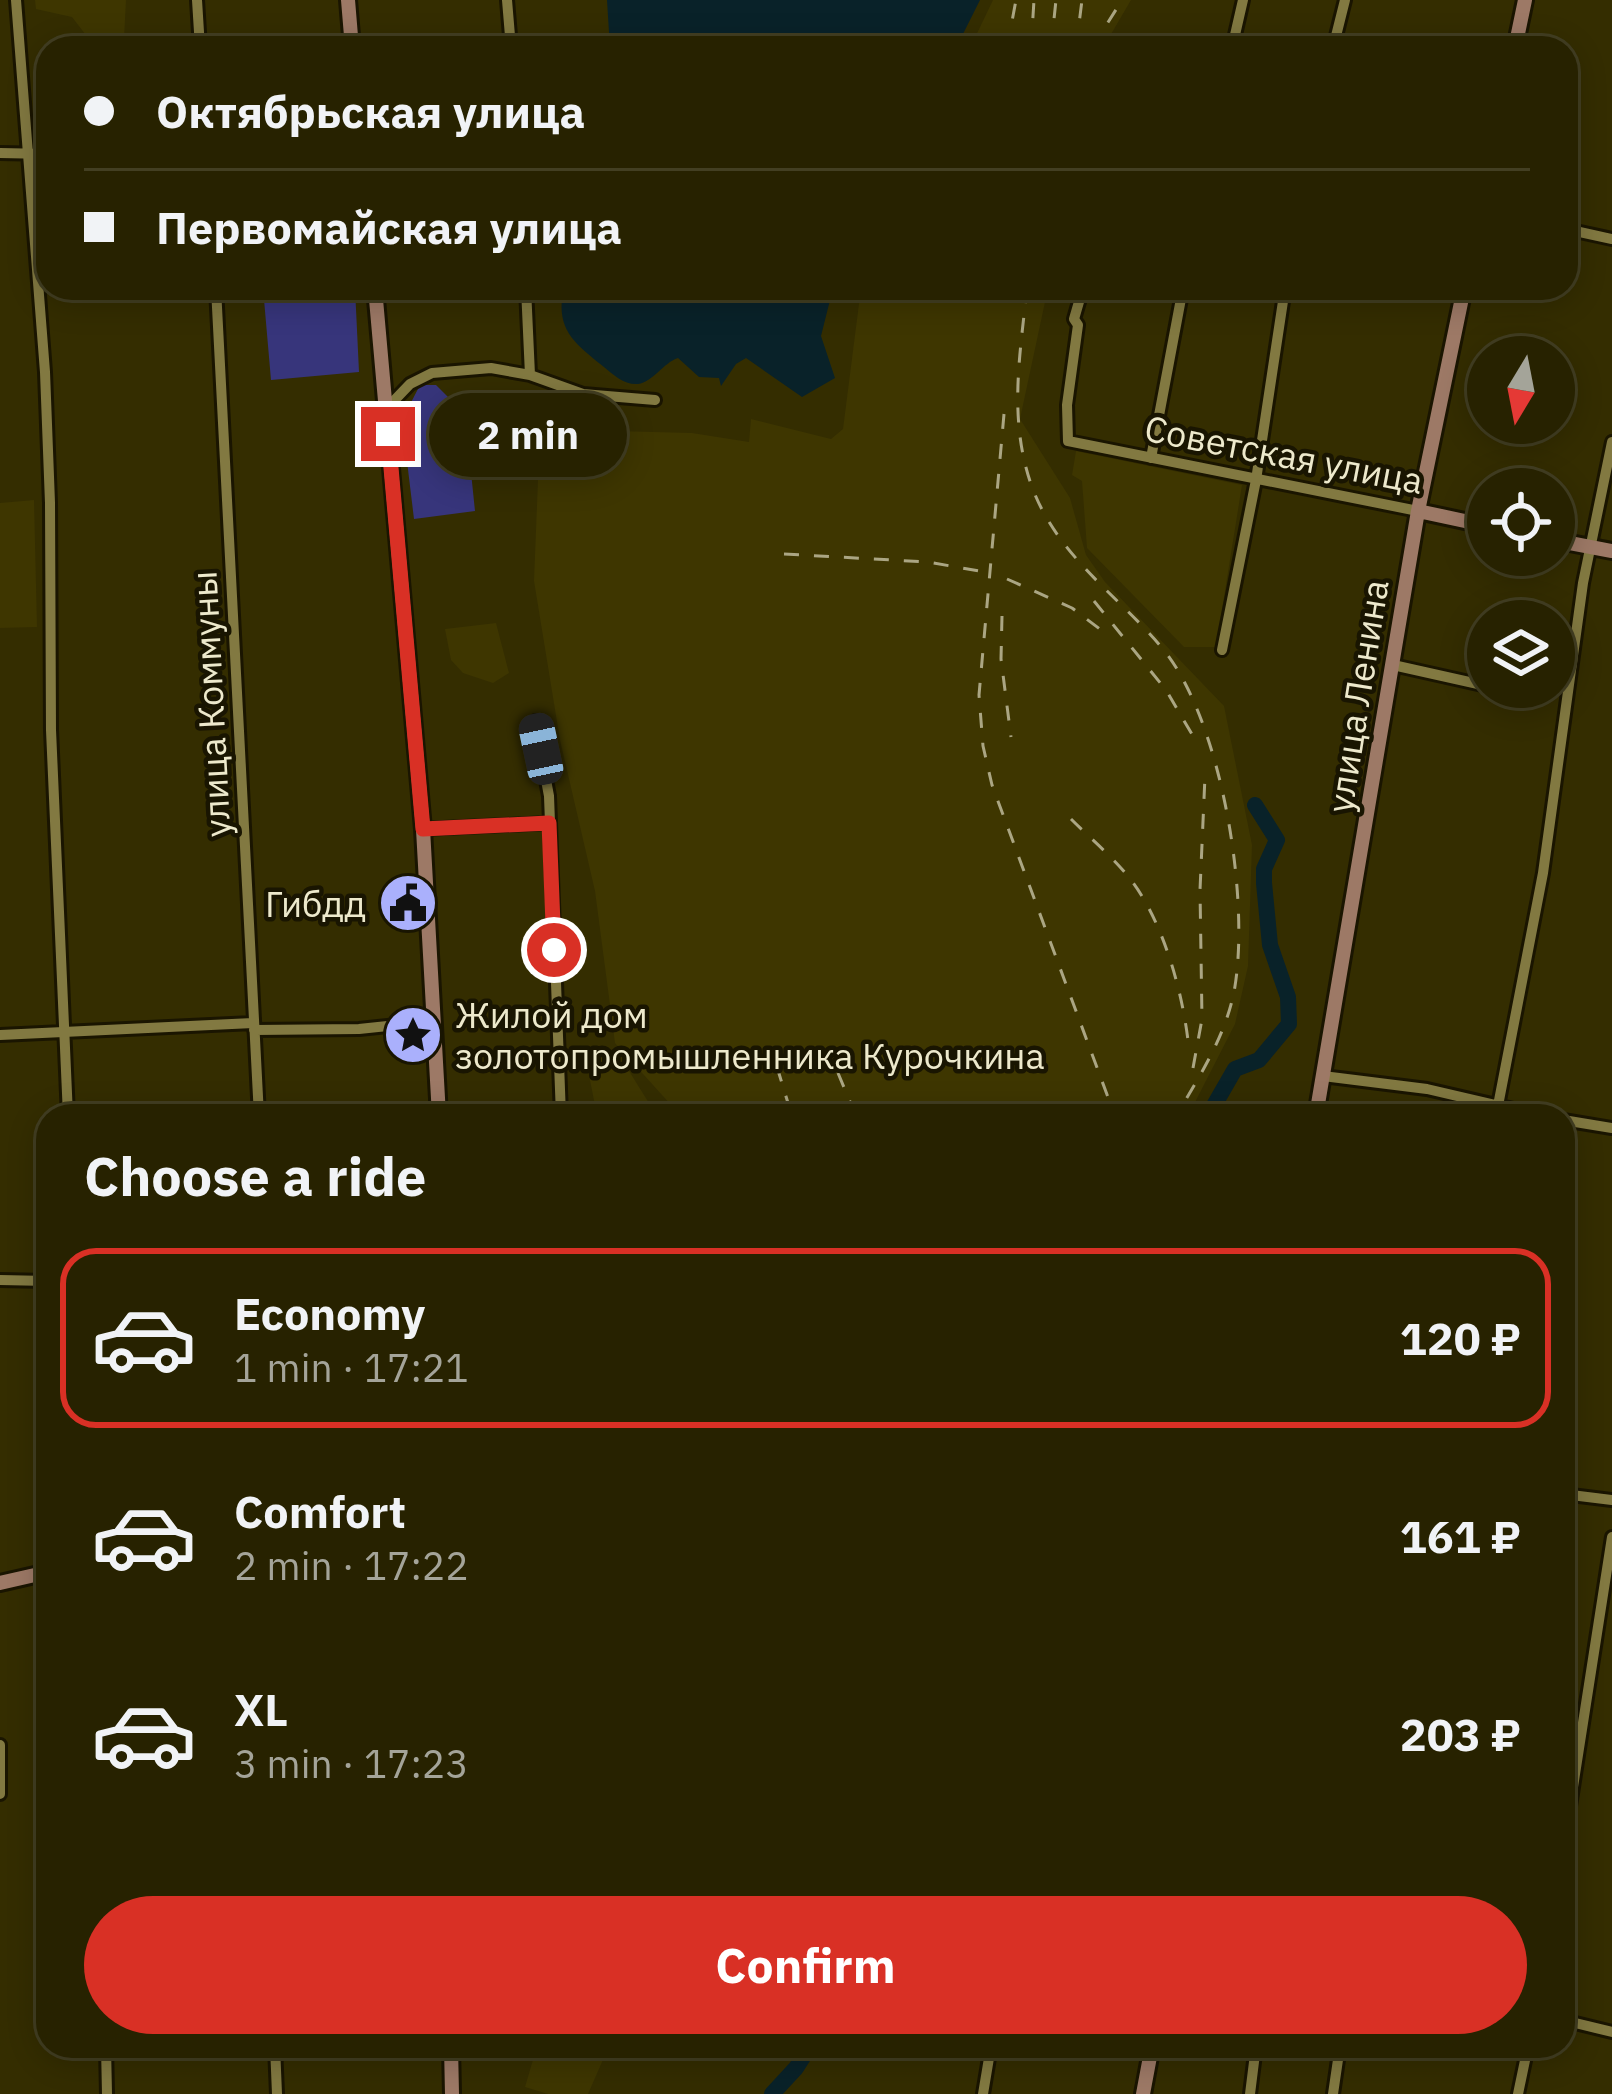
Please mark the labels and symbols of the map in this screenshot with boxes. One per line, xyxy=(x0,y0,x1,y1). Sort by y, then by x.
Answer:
north arrow xyxy=(1467,336,1575,444)
callout: 2 min xyxy=(430,392,628,476)
street label: Советская улица xyxy=(1141,404,1427,504)
route end xyxy=(361,407,415,461)
street label: улица Коммуны xyxy=(180,570,240,838)
street label: улица Ленина xyxy=(1315,576,1399,816)
car xyxy=(516,710,566,788)
public building icon: Гибдд xyxy=(377,872,439,934)
place label: Гибдд xyxy=(265,880,366,927)
route start xyxy=(527,923,581,977)
place label: Жилой дом золотопромышленника Курочкина xyxy=(455,991,1045,1079)
place icon: Жилой дом золотопромышленника Курочкина xyxy=(382,1004,444,1066)

